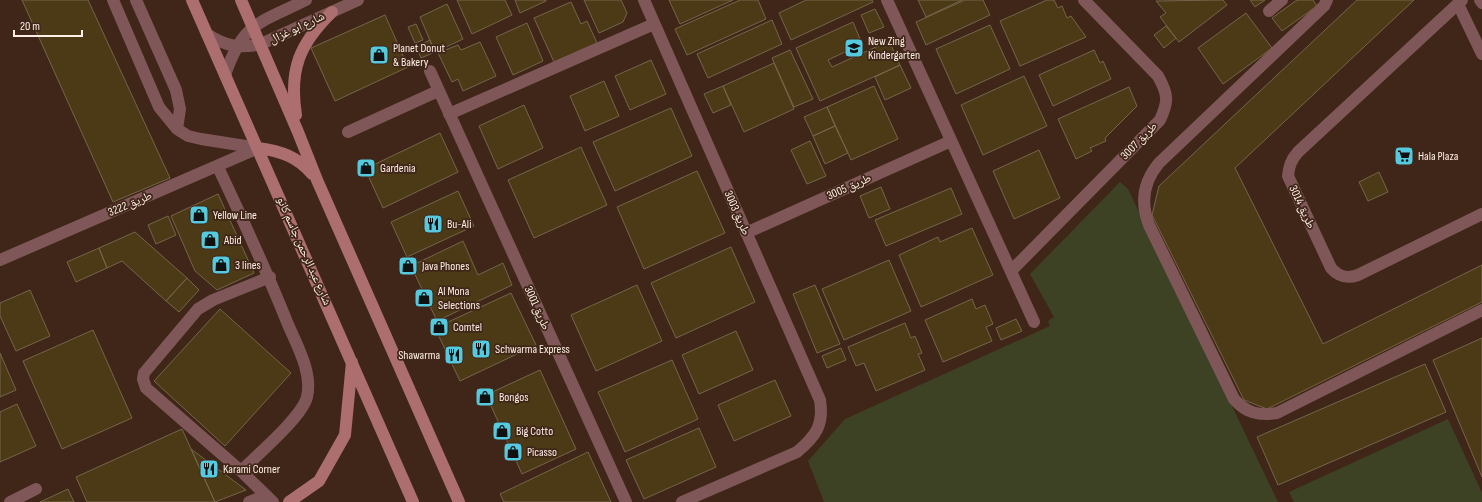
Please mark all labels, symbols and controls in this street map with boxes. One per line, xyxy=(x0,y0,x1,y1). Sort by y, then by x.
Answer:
street label: شارع ابو غزال xyxy=(267,9,327,47)
scale bar xyxy=(14,12,82,38)
text: 20 m xyxy=(20,19,40,34)
place label: New Zing Kindergarten xyxy=(868,34,920,63)
school or university icon: New Zing Kindergarten xyxy=(843,37,865,59)
place label: Planet Donut & Bakery xyxy=(393,41,445,70)
shop icon: Planet Donut & Bakery xyxy=(368,44,390,66)
street label: طريق 3007 xyxy=(1117,119,1161,163)
supermarket icon: Hala Plaza xyxy=(1393,145,1415,167)
place label: Hala Plaza xyxy=(1418,149,1459,164)
shop icon: Gardenia xyxy=(355,157,377,179)
place label: Gardenia xyxy=(380,161,416,176)
street label: طريق 3005 xyxy=(824,171,874,203)
street label: طريق 3014 xyxy=(1285,183,1319,231)
street label: طريق 3222 xyxy=(106,188,154,220)
street label: طريق 3003 xyxy=(721,188,753,238)
street label: شارع عبد الرحمن جاسم كانو xyxy=(273,194,335,308)
shop icon: Yellow Line xyxy=(188,204,210,226)
place label: Yellow Line xyxy=(213,208,257,223)
restaurant icon: Bu-Ali xyxy=(422,213,444,235)
place label: Bu-Ali xyxy=(447,217,472,232)
shop icon: Abid xyxy=(199,229,221,251)
place label: Abid xyxy=(223,233,242,248)
shop icon: 3 lines xyxy=(210,254,232,276)
shop icon: Java Phones xyxy=(397,255,419,277)
place label: 3 lines xyxy=(235,258,261,273)
place label: Java Phones xyxy=(421,259,469,274)
place label: Al Mona Selections xyxy=(437,284,480,313)
street label: طريق 3001 xyxy=(521,284,553,332)
shop icon: Al Mona Selections xyxy=(413,287,435,309)
shop icon: Comtel xyxy=(428,316,450,338)
place label: Comtel xyxy=(453,320,482,335)
restaurant icon: Schwarma Express xyxy=(470,338,492,360)
place label: Schwarma Express xyxy=(495,342,570,357)
restaurant icon: Shawarma xyxy=(443,344,465,366)
place label: Shawarma xyxy=(398,348,440,363)
shop icon: Bongos xyxy=(474,386,496,408)
place label: Bongos xyxy=(499,390,528,405)
shop icon: Big Cotto xyxy=(491,420,513,442)
place label: Big Cotto xyxy=(516,424,553,439)
shop icon: Picasso xyxy=(502,441,524,463)
place label: Picasso xyxy=(527,445,557,460)
restaurant icon: Karami Corner xyxy=(198,458,220,480)
place label: Karami Corner xyxy=(223,462,281,477)

